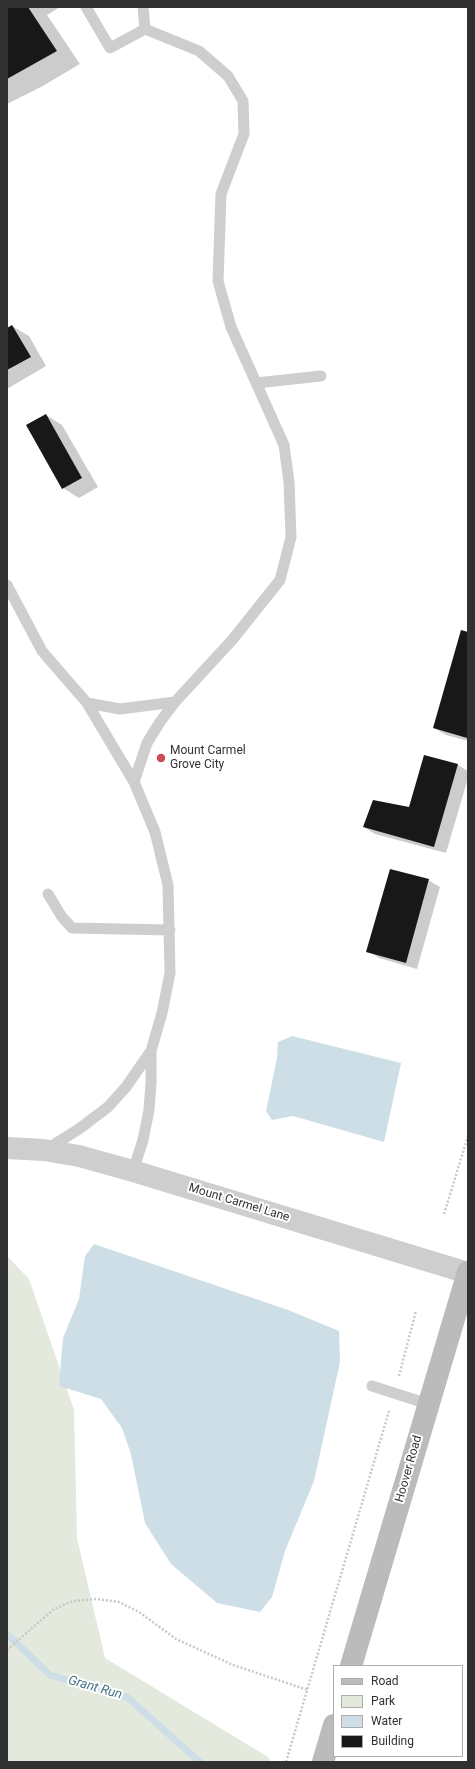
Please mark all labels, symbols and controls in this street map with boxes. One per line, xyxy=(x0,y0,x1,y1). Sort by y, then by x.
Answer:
place label: Mount Carmel Grove City xyxy=(170,744,246,772)
marker: Mount Carmel Grove City xyxy=(155,752,167,764)
street label: Mount Carmel Lane xyxy=(187,1181,291,1225)
street label: Hoover Road xyxy=(393,1434,425,1504)
legend xyxy=(333,1665,463,1757)
water label: Grant Run xyxy=(66,1673,124,1703)
text: Road xyxy=(371,1674,399,1688)
text: Park xyxy=(371,1694,395,1708)
text: Water xyxy=(371,1714,402,1728)
text: Building xyxy=(371,1734,414,1748)

